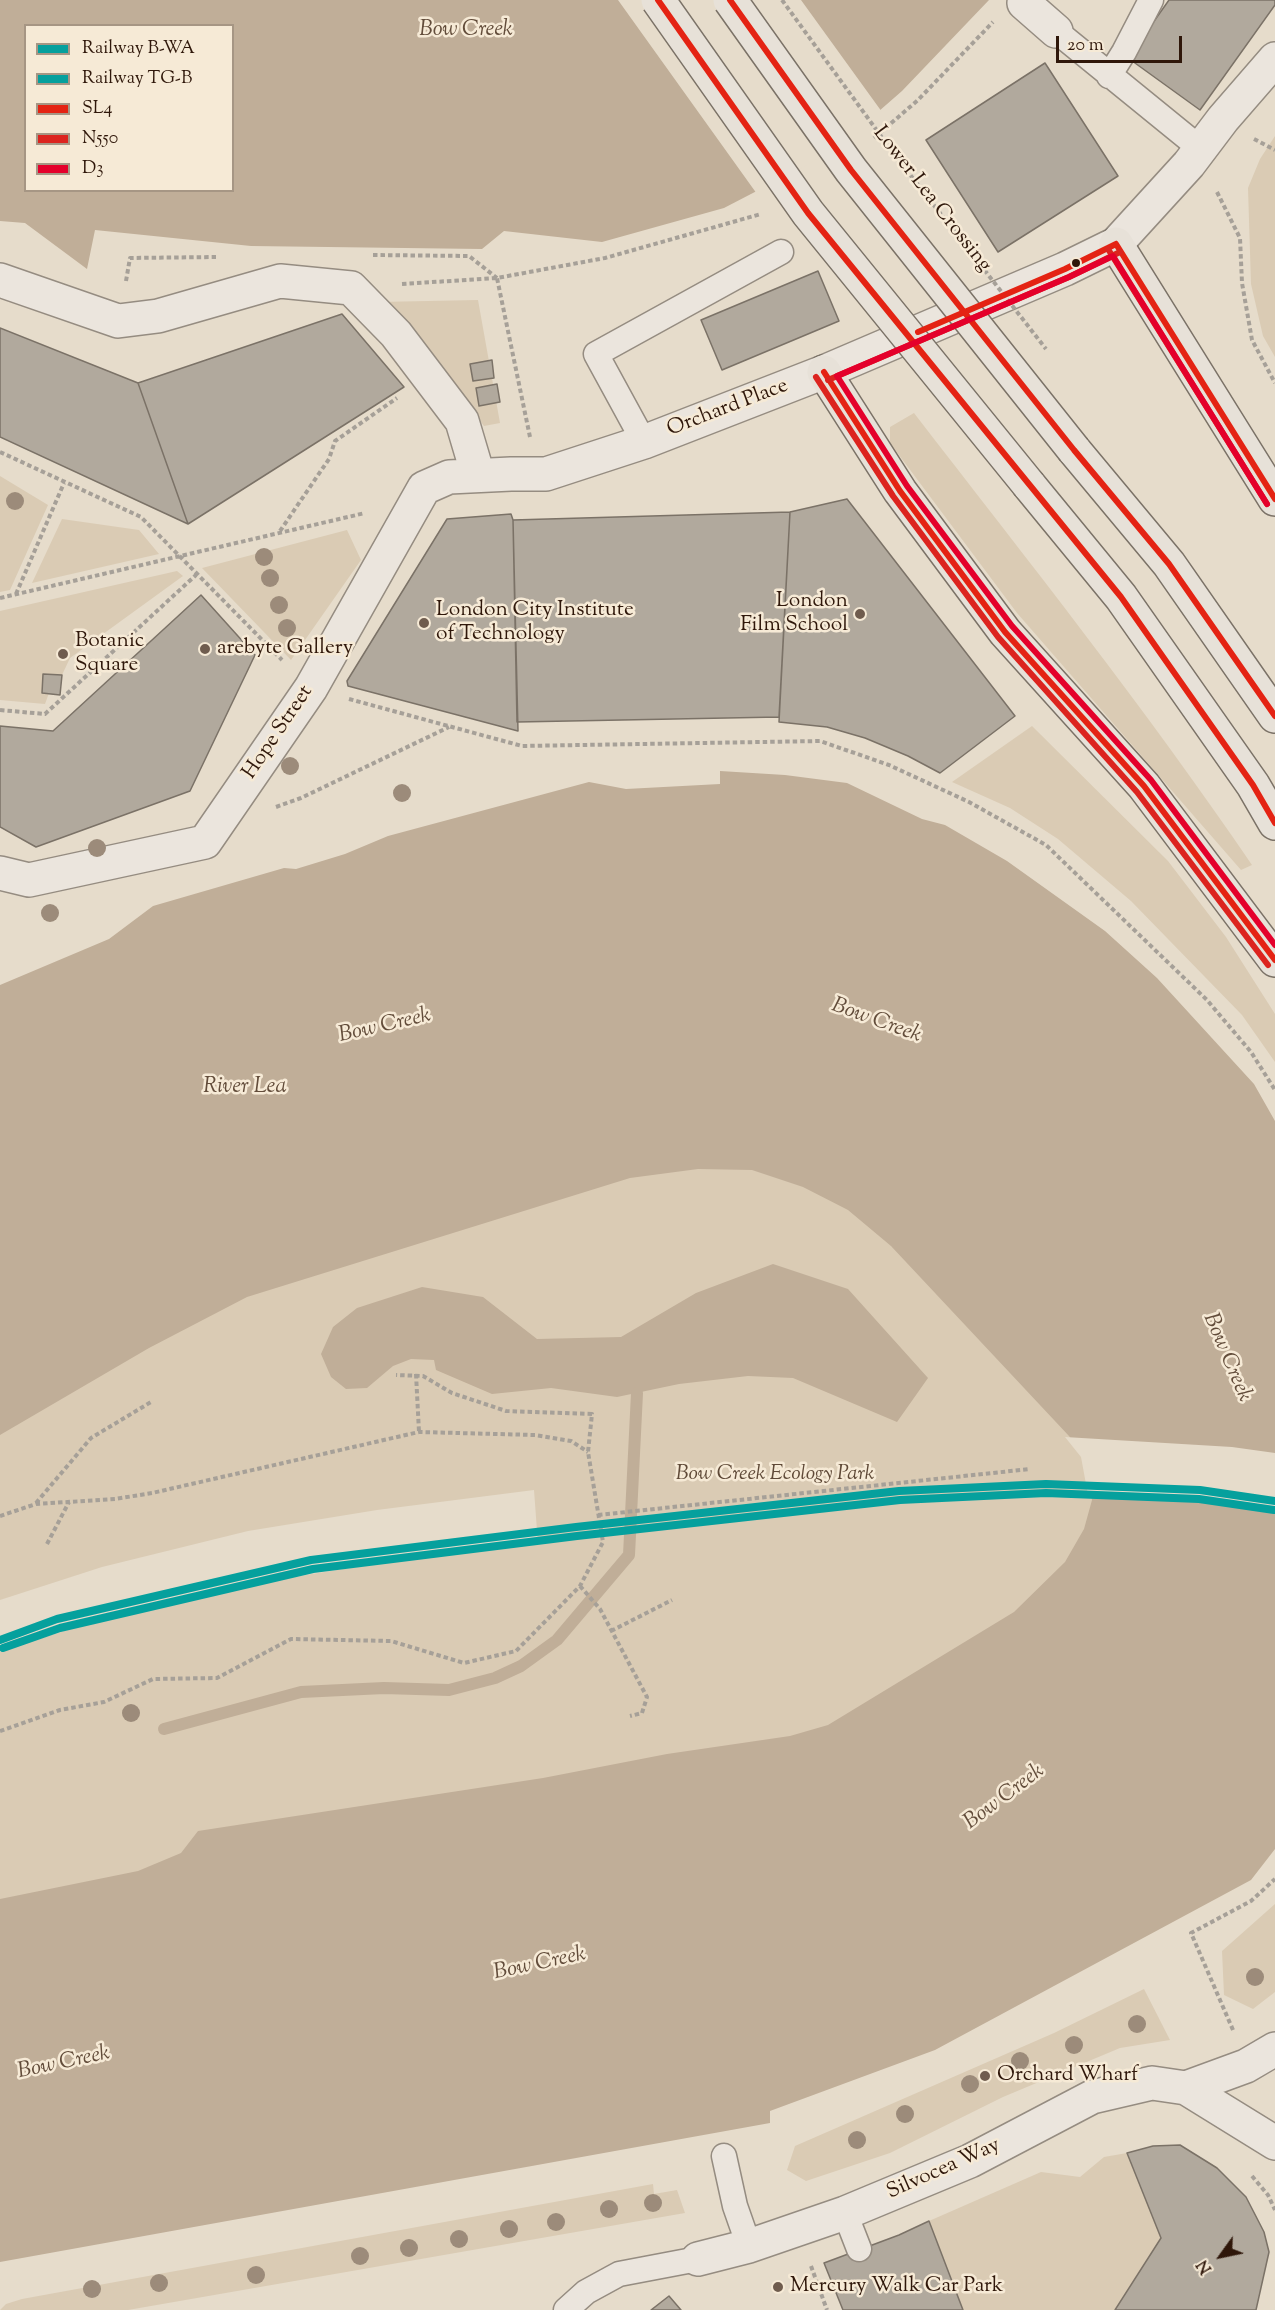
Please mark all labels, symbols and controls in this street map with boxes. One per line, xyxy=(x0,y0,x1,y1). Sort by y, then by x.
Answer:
water label: Bow Creek xyxy=(419,18,513,44)
legend xyxy=(24,24,234,192)
scale bar xyxy=(1059,24,1185,62)
text: 20 m xyxy=(1067,33,1104,59)
text: Railway B-WA xyxy=(82,36,195,62)
text: Railway TG-B xyxy=(82,66,192,92)
text: SL4 xyxy=(82,96,113,122)
street label: Lower Lea Crossing xyxy=(866,122,996,278)
text: N550 xyxy=(82,126,118,152)
text: D3 xyxy=(82,156,104,182)
unlabelled marker xyxy=(1070,257,1082,269)
street label: Orchard Place xyxy=(664,374,792,444)
place label: London Film School xyxy=(740,589,848,639)
place label: London City Institute of Technology xyxy=(436,598,634,648)
marker: London Film School xyxy=(853,607,867,621)
marker: London City Institute of Technology xyxy=(417,616,431,630)
place label: Botanic Square xyxy=(75,629,144,679)
place label: arebyte Gallery xyxy=(217,636,353,662)
marker: arebyte Gallery xyxy=(198,642,212,656)
marker: Botanic Square xyxy=(56,647,70,661)
street label: Hope Street xyxy=(238,681,320,785)
water label: Bow Creek xyxy=(828,994,924,1050)
water label: Bow Creek xyxy=(336,1004,434,1050)
water label: River Lea xyxy=(203,1075,287,1101)
water label: Bow Creek xyxy=(1196,1310,1256,1406)
park label: Bow Creek Ecology Park xyxy=(676,1462,874,1488)
water label: Bow Creek xyxy=(960,1759,1050,1837)
water label: Bow Creek xyxy=(491,1942,589,1988)
water label: Bow Creek xyxy=(15,2041,113,2087)
place label: Orchard Wharf xyxy=(997,2063,1138,2089)
marker: Orchard Wharf xyxy=(978,2069,992,2083)
street label: Silvocea Way xyxy=(883,2134,1005,2206)
north arrow xyxy=(1191,2226,1251,2286)
text: N xyxy=(1192,2254,1219,2278)
place label: Mercury Walk Car Park xyxy=(790,2274,1003,2300)
marker: Mercury Walk Car Park xyxy=(771,2280,785,2294)

